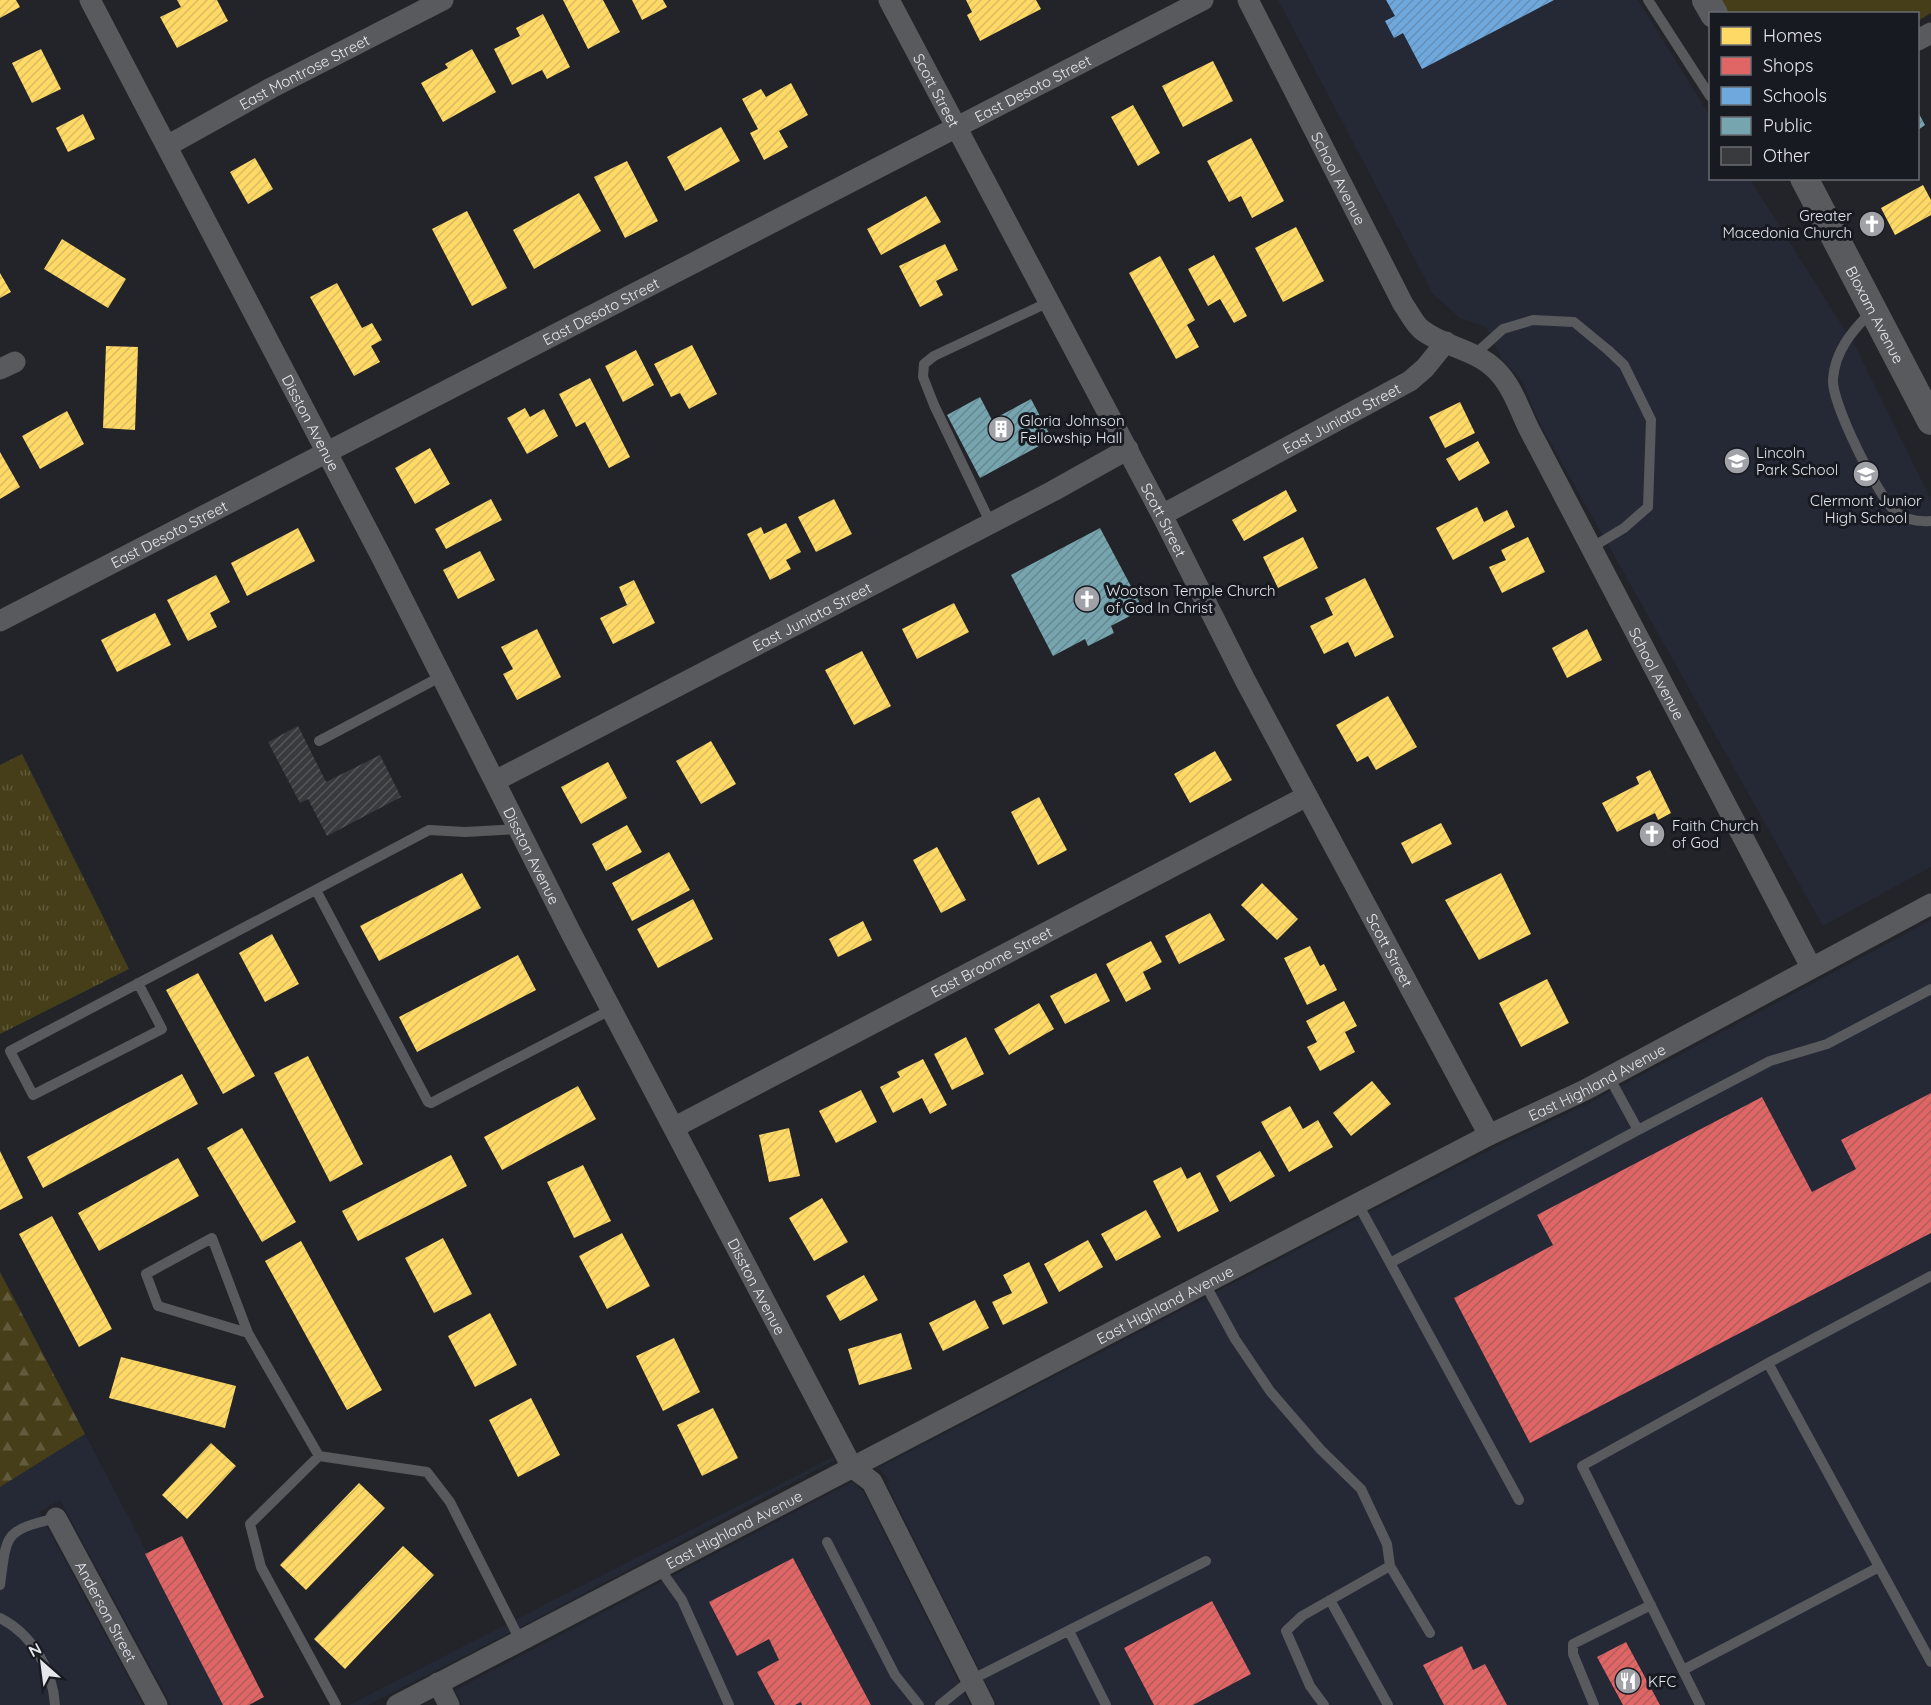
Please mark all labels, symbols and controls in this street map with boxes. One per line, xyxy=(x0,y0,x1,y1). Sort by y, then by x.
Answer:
legend xyxy=(1709,12,1919,180)
text: Homes xyxy=(1763,24,1822,47)
street label: East Montrose Street xyxy=(236,30,372,113)
street label: Scott Street xyxy=(909,50,964,130)
street label: East Desoto Street xyxy=(971,50,1094,126)
text: Shops xyxy=(1763,54,1814,77)
text: Schools xyxy=(1763,84,1827,107)
text: Public xyxy=(1763,114,1812,137)
street label: School Avenue xyxy=(1307,129,1370,228)
text: Other xyxy=(1763,144,1810,167)
place label: Greater Macedonia Church xyxy=(1722,206,1852,242)
church icon: Greater Macedonia Church xyxy=(1857,209,1887,239)
street label: Bloxam Avenue xyxy=(1842,262,1909,367)
street label: East Desoto Street xyxy=(539,273,662,349)
street label: Disston Avenue xyxy=(278,371,344,474)
street label: East Juniata Street xyxy=(1279,378,1404,458)
place label: Gloria Johnson Fellowship Hall xyxy=(1020,411,1125,447)
building icon: Gloria Johnson Fellowship Hall xyxy=(986,414,1016,444)
place label: Lincoln Park School xyxy=(1756,443,1838,479)
school or university icon: Lincoln Park School xyxy=(1722,446,1752,476)
school or university icon: Clermont Junior High School xyxy=(1851,459,1881,489)
street label: Scott Street xyxy=(1137,479,1191,560)
place label: Clermont Junior High School xyxy=(1810,491,1922,527)
street label: East Desoto Street xyxy=(107,496,230,572)
street label: East Juniata Street xyxy=(749,578,874,655)
place label: Wootson Temple Church of God In Christ xyxy=(1106,581,1276,617)
church icon: Wootson Temple Church of God In Christ xyxy=(1072,584,1102,614)
street label: School Avenue xyxy=(1625,624,1689,723)
street label: Disston Avenue xyxy=(500,804,564,907)
place label: Faith Church of God xyxy=(1672,816,1759,852)
church icon: Faith Church of God xyxy=(1637,819,1667,849)
street label: Scott Street xyxy=(1362,910,1417,990)
street label: East Broome Street xyxy=(927,922,1055,1001)
street label: East Highland Avenue xyxy=(1525,1039,1669,1125)
street label: Disston Avenue xyxy=(724,1235,790,1338)
street label: East Highland Avenue xyxy=(1093,1261,1236,1348)
street label: East Highland Avenue xyxy=(662,1486,805,1573)
street label: Anderson Street xyxy=(71,1558,141,1665)
north arrow xyxy=(12,1633,72,1693)
text: N xyxy=(25,1638,45,1661)
restaurant icon: KFC xyxy=(1613,1666,1643,1696)
place label: KFC xyxy=(1648,1672,1676,1691)

